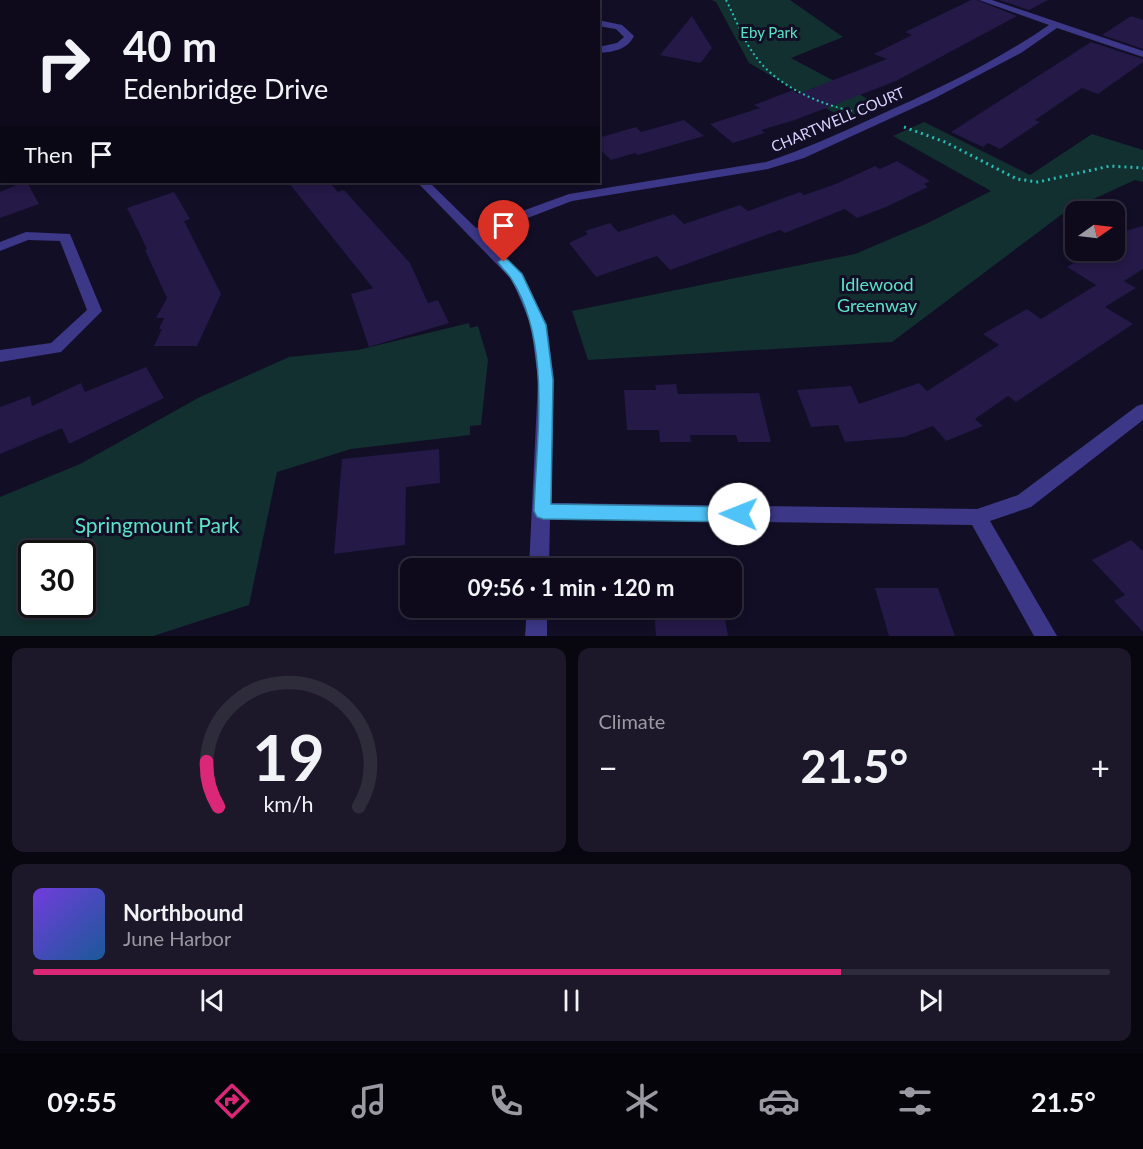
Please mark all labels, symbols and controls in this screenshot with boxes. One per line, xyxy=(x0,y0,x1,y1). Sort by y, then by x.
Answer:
text: 40 m xyxy=(123,21,217,71)
park label: Eby Park xyxy=(740,23,798,41)
icon: right xyxy=(24,24,102,102)
text: Edenbridge Drive xyxy=(123,72,328,105)
street label: CHARTWELL COURT xyxy=(768,83,907,155)
icon: arrive xyxy=(85,138,118,171)
text: Then xyxy=(24,141,73,168)
pin xyxy=(478,200,529,262)
north arrow xyxy=(1065,201,1125,261)
map controls xyxy=(1065,201,1125,261)
icon: arrive xyxy=(487,209,520,242)
park label: Idlewood Greenway xyxy=(837,273,918,316)
position arrow xyxy=(707,482,771,546)
park label: Springmount Park xyxy=(75,512,240,537)
speed limit sign: 30 xyxy=(18,540,96,618)
text: 09:56 · 1 min · 120 m xyxy=(468,574,674,601)
text: Climate xyxy=(599,709,665,733)
text: 19 xyxy=(253,719,325,794)
text: 21.5° xyxy=(800,739,908,793)
text: − xyxy=(599,747,618,787)
text: + xyxy=(1091,747,1110,787)
text: km/h xyxy=(264,791,314,817)
text: Northbound xyxy=(123,899,243,926)
text: June Harbor xyxy=(123,926,231,950)
icon: previous xyxy=(196,984,229,1017)
icon: pause xyxy=(555,984,588,1017)
icon: next xyxy=(914,984,947,1017)
icon: directions xyxy=(211,1080,253,1122)
icon: music xyxy=(348,1080,390,1122)
icon: phone xyxy=(485,1080,527,1122)
icon: climate xyxy=(621,1080,663,1122)
icon: car xyxy=(758,1080,800,1122)
icon: filters xyxy=(894,1080,936,1122)
text: 09:55 xyxy=(47,1085,117,1118)
text: 21.5° xyxy=(1031,1085,1096,1118)

